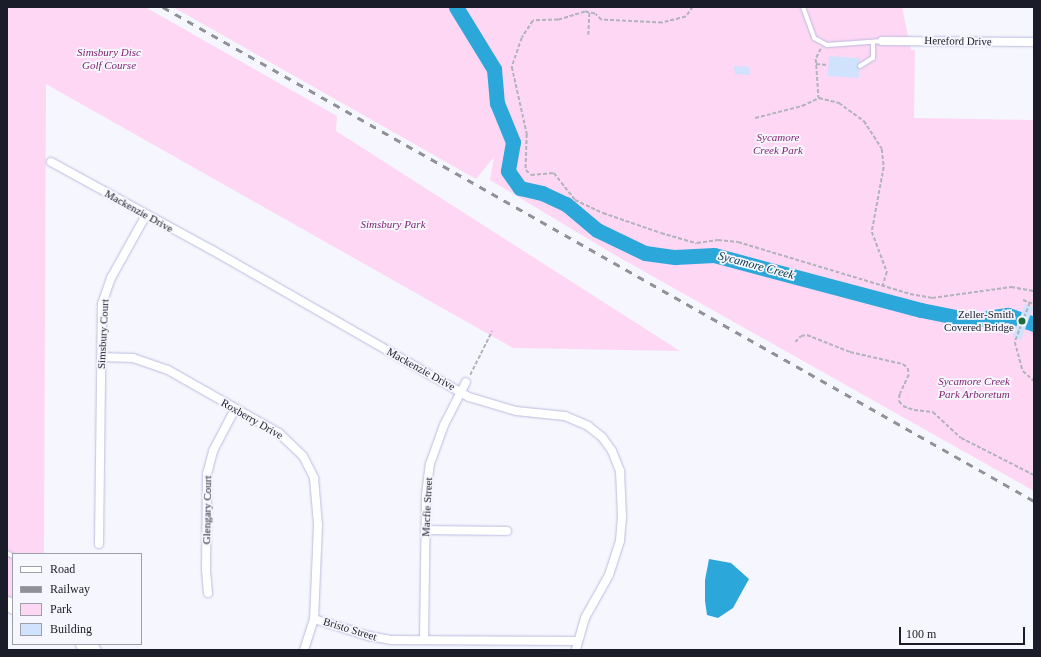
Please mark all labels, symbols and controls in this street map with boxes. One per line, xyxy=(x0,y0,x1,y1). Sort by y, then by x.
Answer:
street label: Hereford Drive xyxy=(924,34,992,48)
park label: Simsbury Disc Golf Course xyxy=(77,46,141,72)
park label: Sycamore Creek Park xyxy=(753,131,803,157)
street label: Mackenzie Drive xyxy=(103,187,175,235)
park label: Simsbury Park xyxy=(360,217,426,231)
water label: Sycamore Creek xyxy=(716,249,796,283)
street label: Simsbury Court xyxy=(95,299,111,369)
place label: Zeller-Smith Covered Bridge xyxy=(944,308,1014,334)
marker: Zeller-Smith Covered Bridge xyxy=(1017,316,1027,326)
street label: Mackenzie Drive xyxy=(385,345,457,393)
park label: Sycamore Creek Park Arboretum xyxy=(938,375,1010,401)
street label: Roxberry Drive xyxy=(219,396,285,442)
street label: Glengary Court xyxy=(200,476,214,544)
street label: Macfie Street xyxy=(419,477,435,537)
legend xyxy=(12,553,142,645)
text: Road xyxy=(50,562,75,576)
text: Railway xyxy=(50,582,90,596)
text: Park xyxy=(50,602,72,616)
street label: Bristo Street xyxy=(322,615,378,643)
scale bar xyxy=(901,619,1027,645)
text: Building xyxy=(50,622,92,636)
text: 100 m xyxy=(906,627,936,641)

